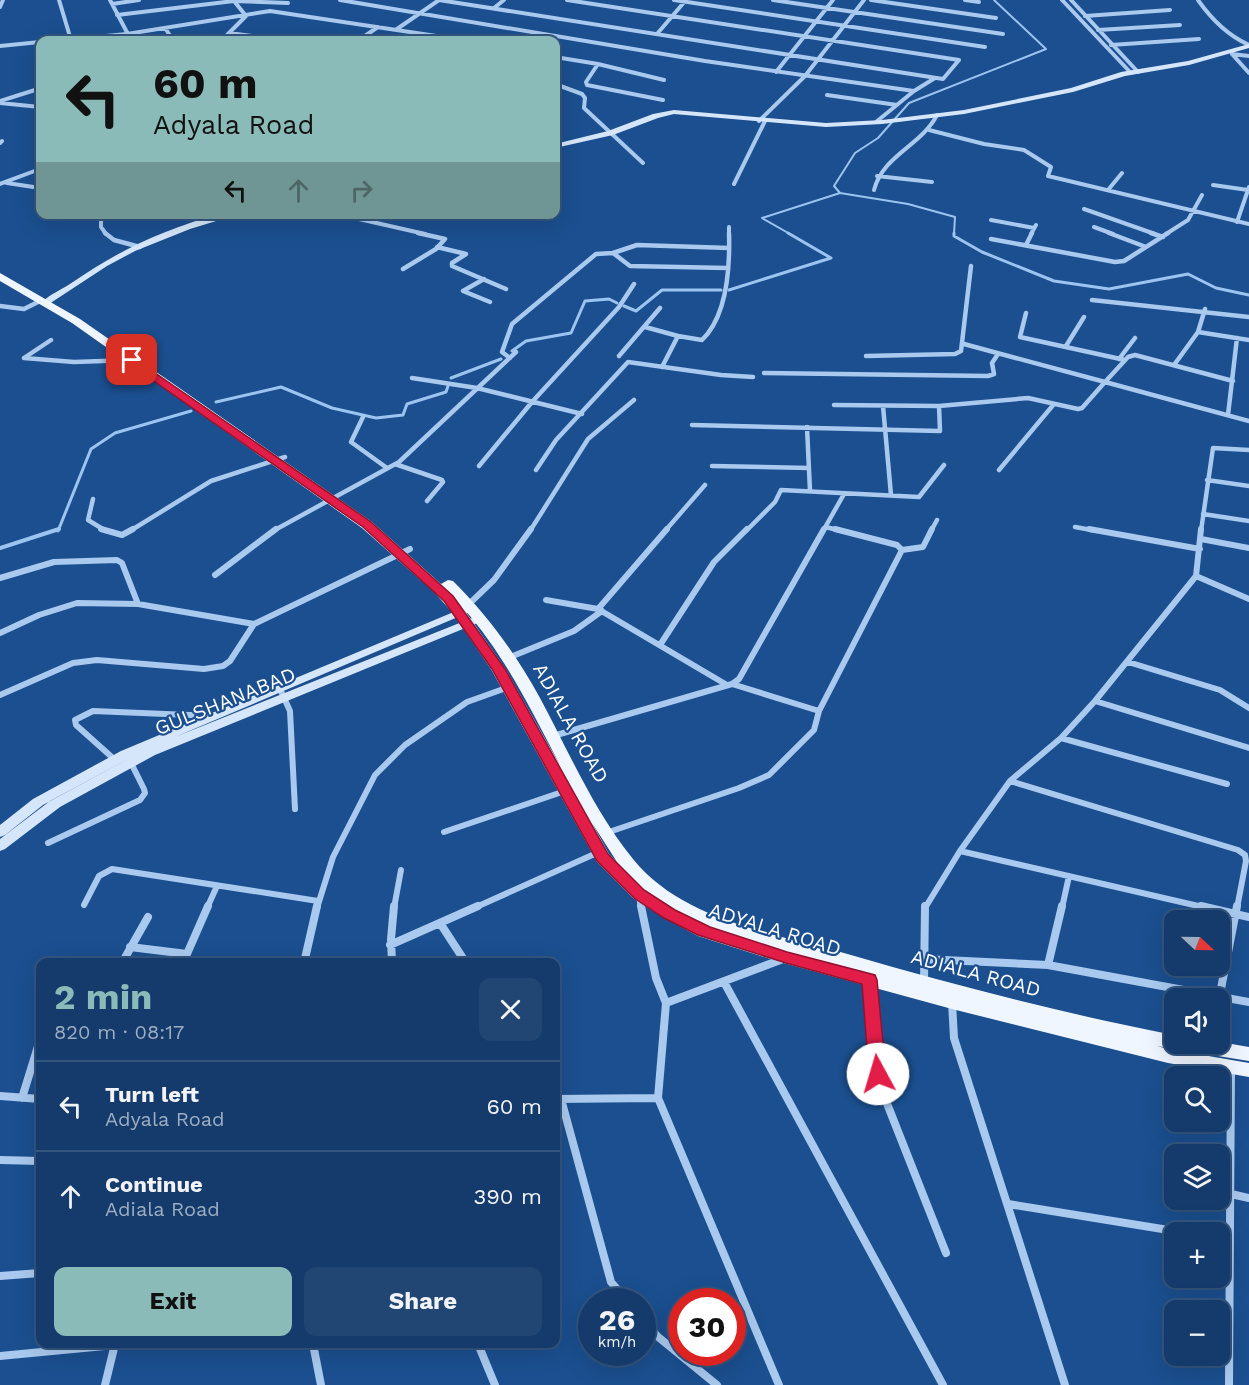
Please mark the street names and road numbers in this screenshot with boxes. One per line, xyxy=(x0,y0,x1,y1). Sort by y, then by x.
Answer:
street label: ADIALA ROAD xyxy=(528,659,614,787)
street label: GULSHANABAD xyxy=(151,662,299,740)
street label: ADYALA ROAD xyxy=(706,897,844,961)
street label: ADIALA ROAD xyxy=(909,944,1043,1002)

